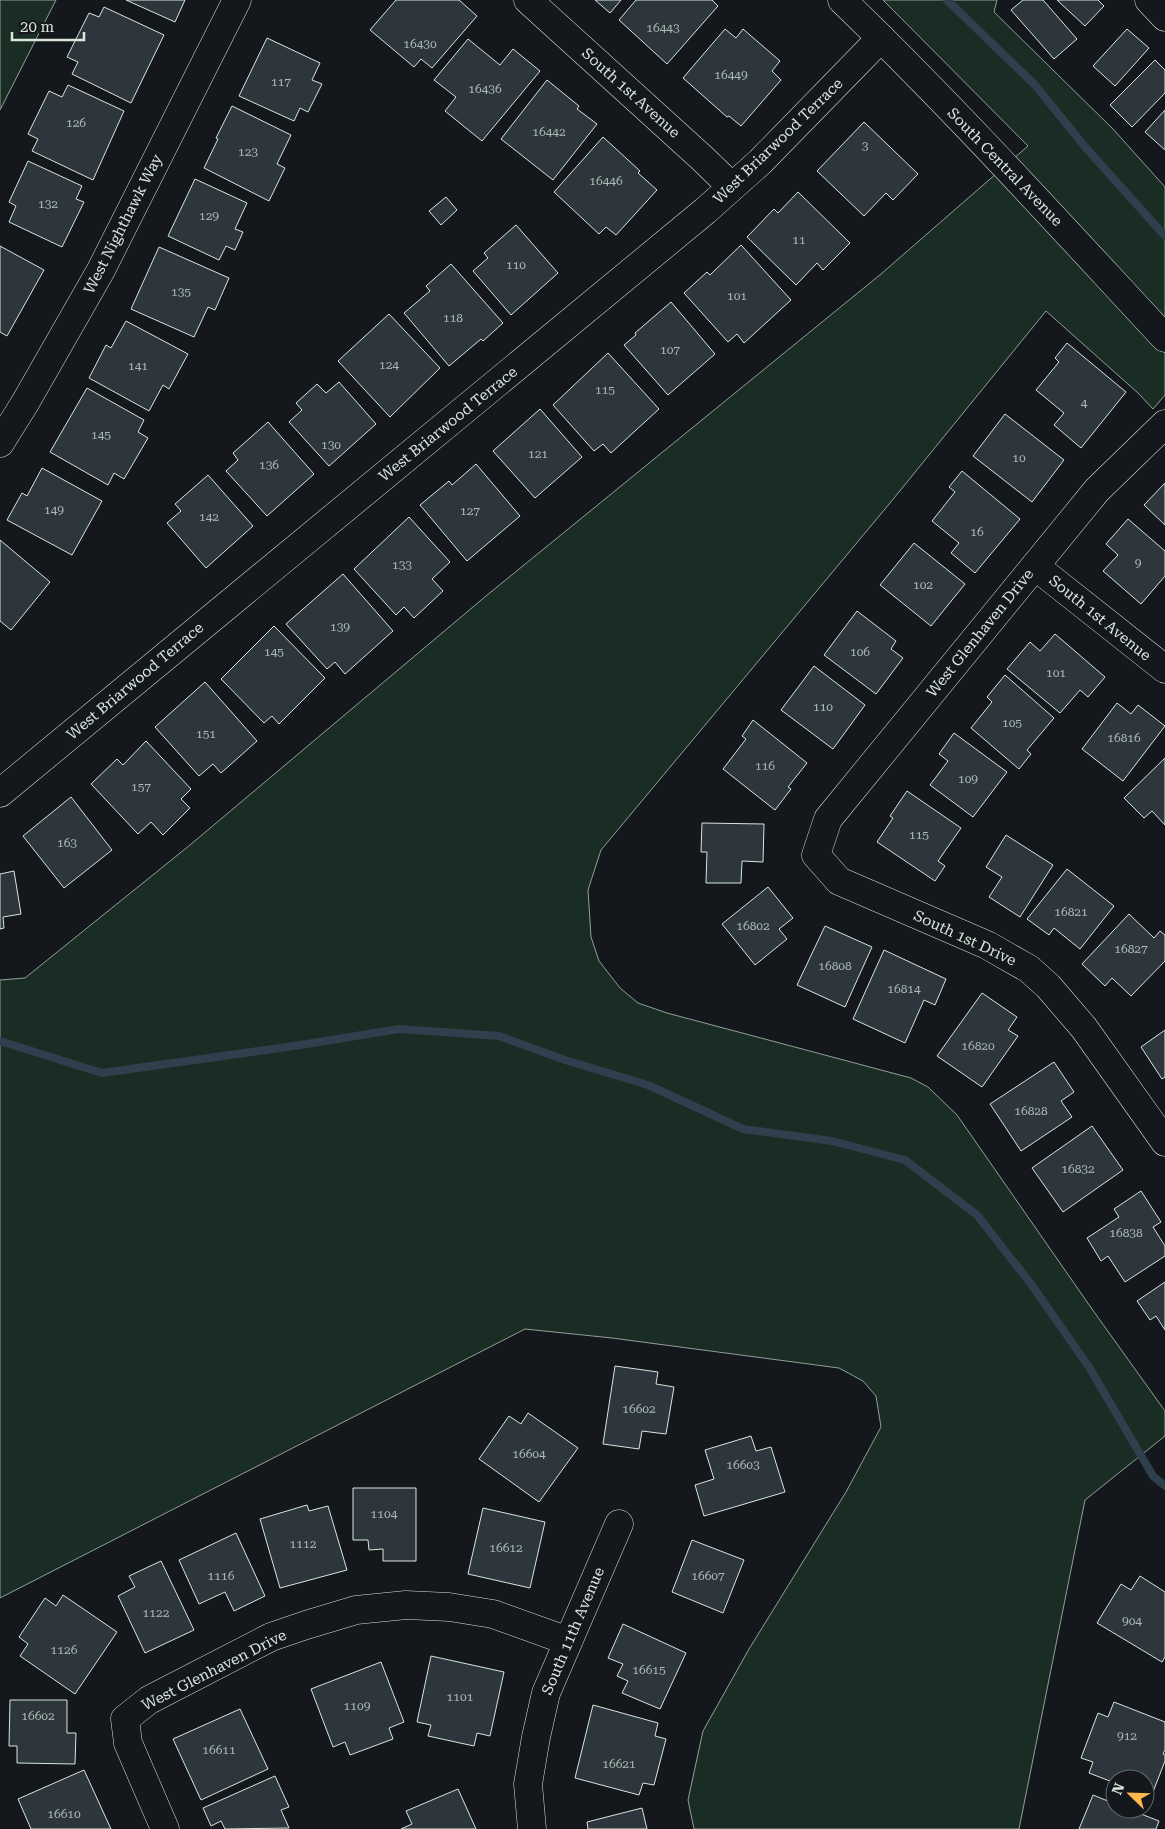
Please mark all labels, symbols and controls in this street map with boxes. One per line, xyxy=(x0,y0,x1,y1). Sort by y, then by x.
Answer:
scale bar xyxy=(12,10,85,42)
text: 20 m xyxy=(20,18,55,36)
house number: 16443 xyxy=(646,21,680,35)
house number: 16430 xyxy=(403,37,437,51)
street label: South 1st Avenue xyxy=(578,44,684,142)
house number: 16449 xyxy=(714,68,748,82)
street label: West Briarwood Terrace xyxy=(710,74,846,208)
house number: 117 xyxy=(271,75,291,89)
house number: 16436 xyxy=(468,82,502,96)
street label: South Central Avenue xyxy=(944,104,1066,230)
house number: 126 xyxy=(66,116,86,130)
house number: 16442 xyxy=(532,125,566,139)
house number: 3 xyxy=(862,139,869,153)
house number: 123 xyxy=(238,145,258,159)
street label: West Nighthawk Way xyxy=(80,151,166,297)
house number: 16446 xyxy=(589,174,623,188)
house number: 132 xyxy=(38,197,58,211)
house number: 129 xyxy=(199,209,219,223)
house number: 11 xyxy=(792,233,806,247)
house number: 110 xyxy=(506,258,526,272)
house number: 135 xyxy=(171,285,191,299)
house number: 101 xyxy=(727,289,747,303)
house number: 118 xyxy=(443,311,463,325)
house number: 107 xyxy=(660,343,680,357)
house number: 124 xyxy=(379,358,399,372)
house number: 141 xyxy=(128,359,148,373)
street label: West Briarwood Terrace xyxy=(375,363,521,485)
house number: 115 xyxy=(595,383,615,397)
house number: 4 xyxy=(1081,396,1088,410)
house number: 145 xyxy=(91,428,111,442)
house number: 130 xyxy=(321,438,341,452)
house number: 121 xyxy=(528,447,548,461)
house number: 10 xyxy=(1012,451,1026,465)
house number: 136 xyxy=(259,458,279,472)
house number: 149 xyxy=(44,503,64,517)
house number: 127 xyxy=(460,504,480,518)
house number: 142 xyxy=(199,510,219,524)
house number: 16 xyxy=(970,525,984,539)
house number: 9 xyxy=(1135,556,1142,570)
house number: 133 xyxy=(392,558,412,572)
street label: West Glenhaven Drive xyxy=(923,565,1037,701)
street label: South 1st Avenue xyxy=(1045,571,1155,665)
house number: 102 xyxy=(913,578,933,592)
street label: West Briarwood Terrace xyxy=(63,619,207,743)
house number: 139 xyxy=(330,620,350,634)
house number: 145 xyxy=(264,645,284,659)
house number: 106 xyxy=(850,645,870,659)
house number: 101 xyxy=(1046,666,1066,680)
house number: 110 xyxy=(813,700,833,714)
house number: 105 xyxy=(1002,716,1022,730)
house number: 151 xyxy=(196,727,216,741)
house number: 16816 xyxy=(1107,731,1141,745)
house number: 116 xyxy=(755,759,775,773)
house number: 109 xyxy=(958,772,978,786)
house number: 157 xyxy=(131,780,151,794)
house number: 115 xyxy=(909,828,929,842)
house number: 163 xyxy=(57,836,77,850)
house number: 16821 xyxy=(1054,905,1088,919)
street label: South 1st Drive xyxy=(911,906,1019,970)
house number: 16802 xyxy=(736,919,770,933)
house number: 16827 xyxy=(1114,942,1148,956)
house number: 16808 xyxy=(818,959,852,973)
house number: 16814 xyxy=(887,982,921,996)
house number: 16820 xyxy=(961,1039,995,1053)
house number: 16828 xyxy=(1014,1104,1048,1118)
house number: 16832 xyxy=(1061,1162,1095,1176)
house number: 16838 xyxy=(1109,1226,1143,1240)
house number: 16602 xyxy=(622,1402,656,1416)
house number: 16604 xyxy=(512,1447,546,1461)
house number: 16603 xyxy=(726,1458,760,1472)
house number: 1104 xyxy=(371,1507,398,1521)
house number: 1112 xyxy=(290,1537,317,1551)
house number: 16612 xyxy=(489,1541,523,1555)
street label: South 11th Avenue xyxy=(538,1564,608,1698)
house number: 1116 xyxy=(208,1569,235,1583)
house number: 16607 xyxy=(691,1569,725,1583)
house number: 1122 xyxy=(143,1606,170,1620)
house number: 904 xyxy=(1122,1614,1142,1628)
street label: West Glenhaven Drive xyxy=(139,1626,289,1714)
house number: 1126 xyxy=(51,1643,78,1657)
house number: 16615 xyxy=(632,1663,666,1677)
house number: 1101 xyxy=(447,1690,474,1704)
house number: 1109 xyxy=(344,1699,371,1713)
house number: 16602 xyxy=(21,1709,55,1723)
house number: 912 xyxy=(1117,1729,1137,1743)
house number: 16611 xyxy=(202,1743,236,1757)
house number: 16621 xyxy=(602,1757,636,1771)
north arrow xyxy=(1105,1769,1155,1819)
text: N xyxy=(1109,1781,1128,1797)
house number: 16610 xyxy=(47,1807,81,1821)

